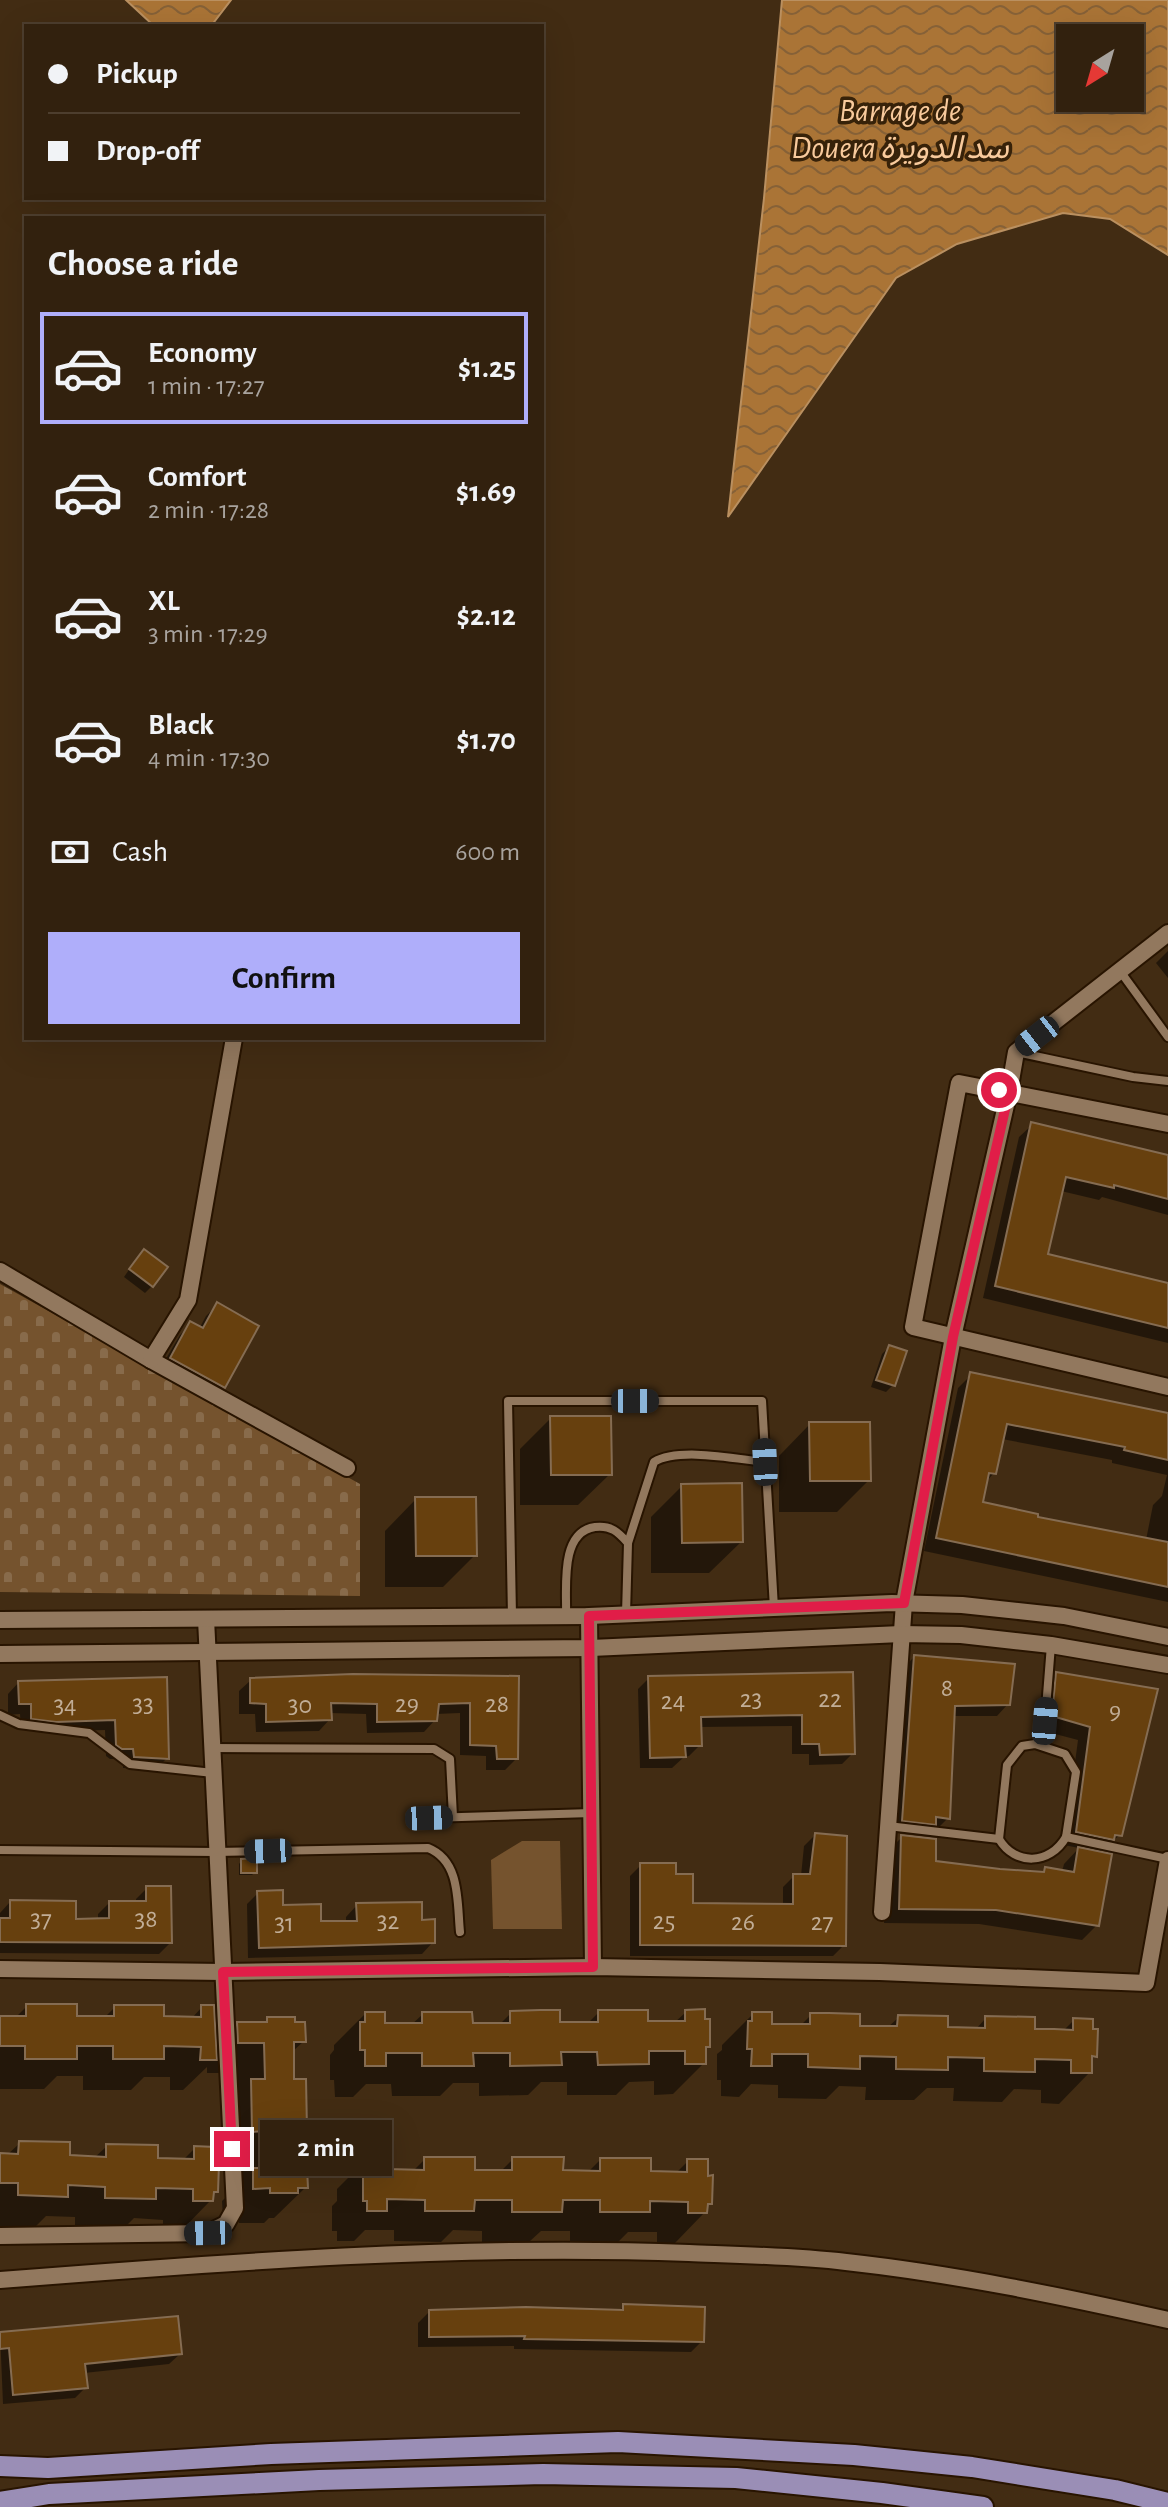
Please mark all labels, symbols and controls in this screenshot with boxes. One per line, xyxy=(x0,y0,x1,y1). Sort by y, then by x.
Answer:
north arrow xyxy=(1056,24,1144,112)
map controls xyxy=(1056,24,1144,112)
text: Pickup xyxy=(96,59,178,89)
water label: Barrage de Douera سد الدويرة xyxy=(791,95,1010,166)
text: Drop-off xyxy=(96,136,199,166)
text: Choose a ride xyxy=(48,246,238,282)
icon: car xyxy=(52,332,124,404)
text: Economy xyxy=(148,338,257,368)
text: $1.25 xyxy=(458,353,516,383)
text: 1 min · 17:27 xyxy=(148,373,265,399)
icon: car xyxy=(52,456,124,528)
text: Comfort xyxy=(148,462,247,492)
text: $1.69 xyxy=(456,477,516,507)
text: 2 min · 17:28 xyxy=(148,497,269,523)
icon: car xyxy=(52,580,124,652)
text: XL xyxy=(148,586,180,616)
text: $2.12 xyxy=(457,601,516,631)
text: 3 min · 17:29 xyxy=(148,621,268,647)
icon: car xyxy=(52,704,124,776)
text: Black xyxy=(148,710,214,740)
text: $1.70 xyxy=(456,725,516,755)
text: 4 min · 17:30 xyxy=(148,745,270,771)
icon: cash xyxy=(48,830,92,874)
text: Cash xyxy=(112,837,168,867)
text: 600 m xyxy=(455,839,520,865)
button: Confirm xyxy=(48,932,520,1024)
car xyxy=(1011,1012,1063,1060)
route start xyxy=(981,1072,1017,1108)
car xyxy=(611,1389,659,1413)
car xyxy=(752,1437,778,1487)
house number: 8 xyxy=(941,1675,953,1701)
house number: 23 xyxy=(740,1686,762,1712)
house number: 22 xyxy=(818,1686,842,1712)
house number: 24 xyxy=(661,1688,685,1714)
house number: 33 xyxy=(132,1691,154,1717)
house number: 29 xyxy=(395,1691,419,1717)
house number: 28 xyxy=(485,1691,509,1717)
house number: 34 xyxy=(53,1692,77,1718)
house number: 30 xyxy=(288,1692,312,1718)
car xyxy=(1031,1696,1059,1746)
house number: 9 xyxy=(1109,1698,1121,1724)
car xyxy=(405,1805,453,1831)
car xyxy=(244,1838,292,1864)
house number: 37 xyxy=(30,1906,52,1932)
house number: 38 xyxy=(134,1906,158,1932)
house number: 32 xyxy=(377,1908,399,1934)
house number: 25 xyxy=(653,1908,675,1934)
house number: 26 xyxy=(731,1909,755,1935)
house number: 27 xyxy=(811,1909,833,1935)
house number: 31 xyxy=(274,1910,294,1936)
callout: 2 min xyxy=(260,2121,392,2177)
route end xyxy=(214,2131,250,2167)
text: 2 min xyxy=(297,2135,355,2161)
car xyxy=(184,2221,232,2245)

